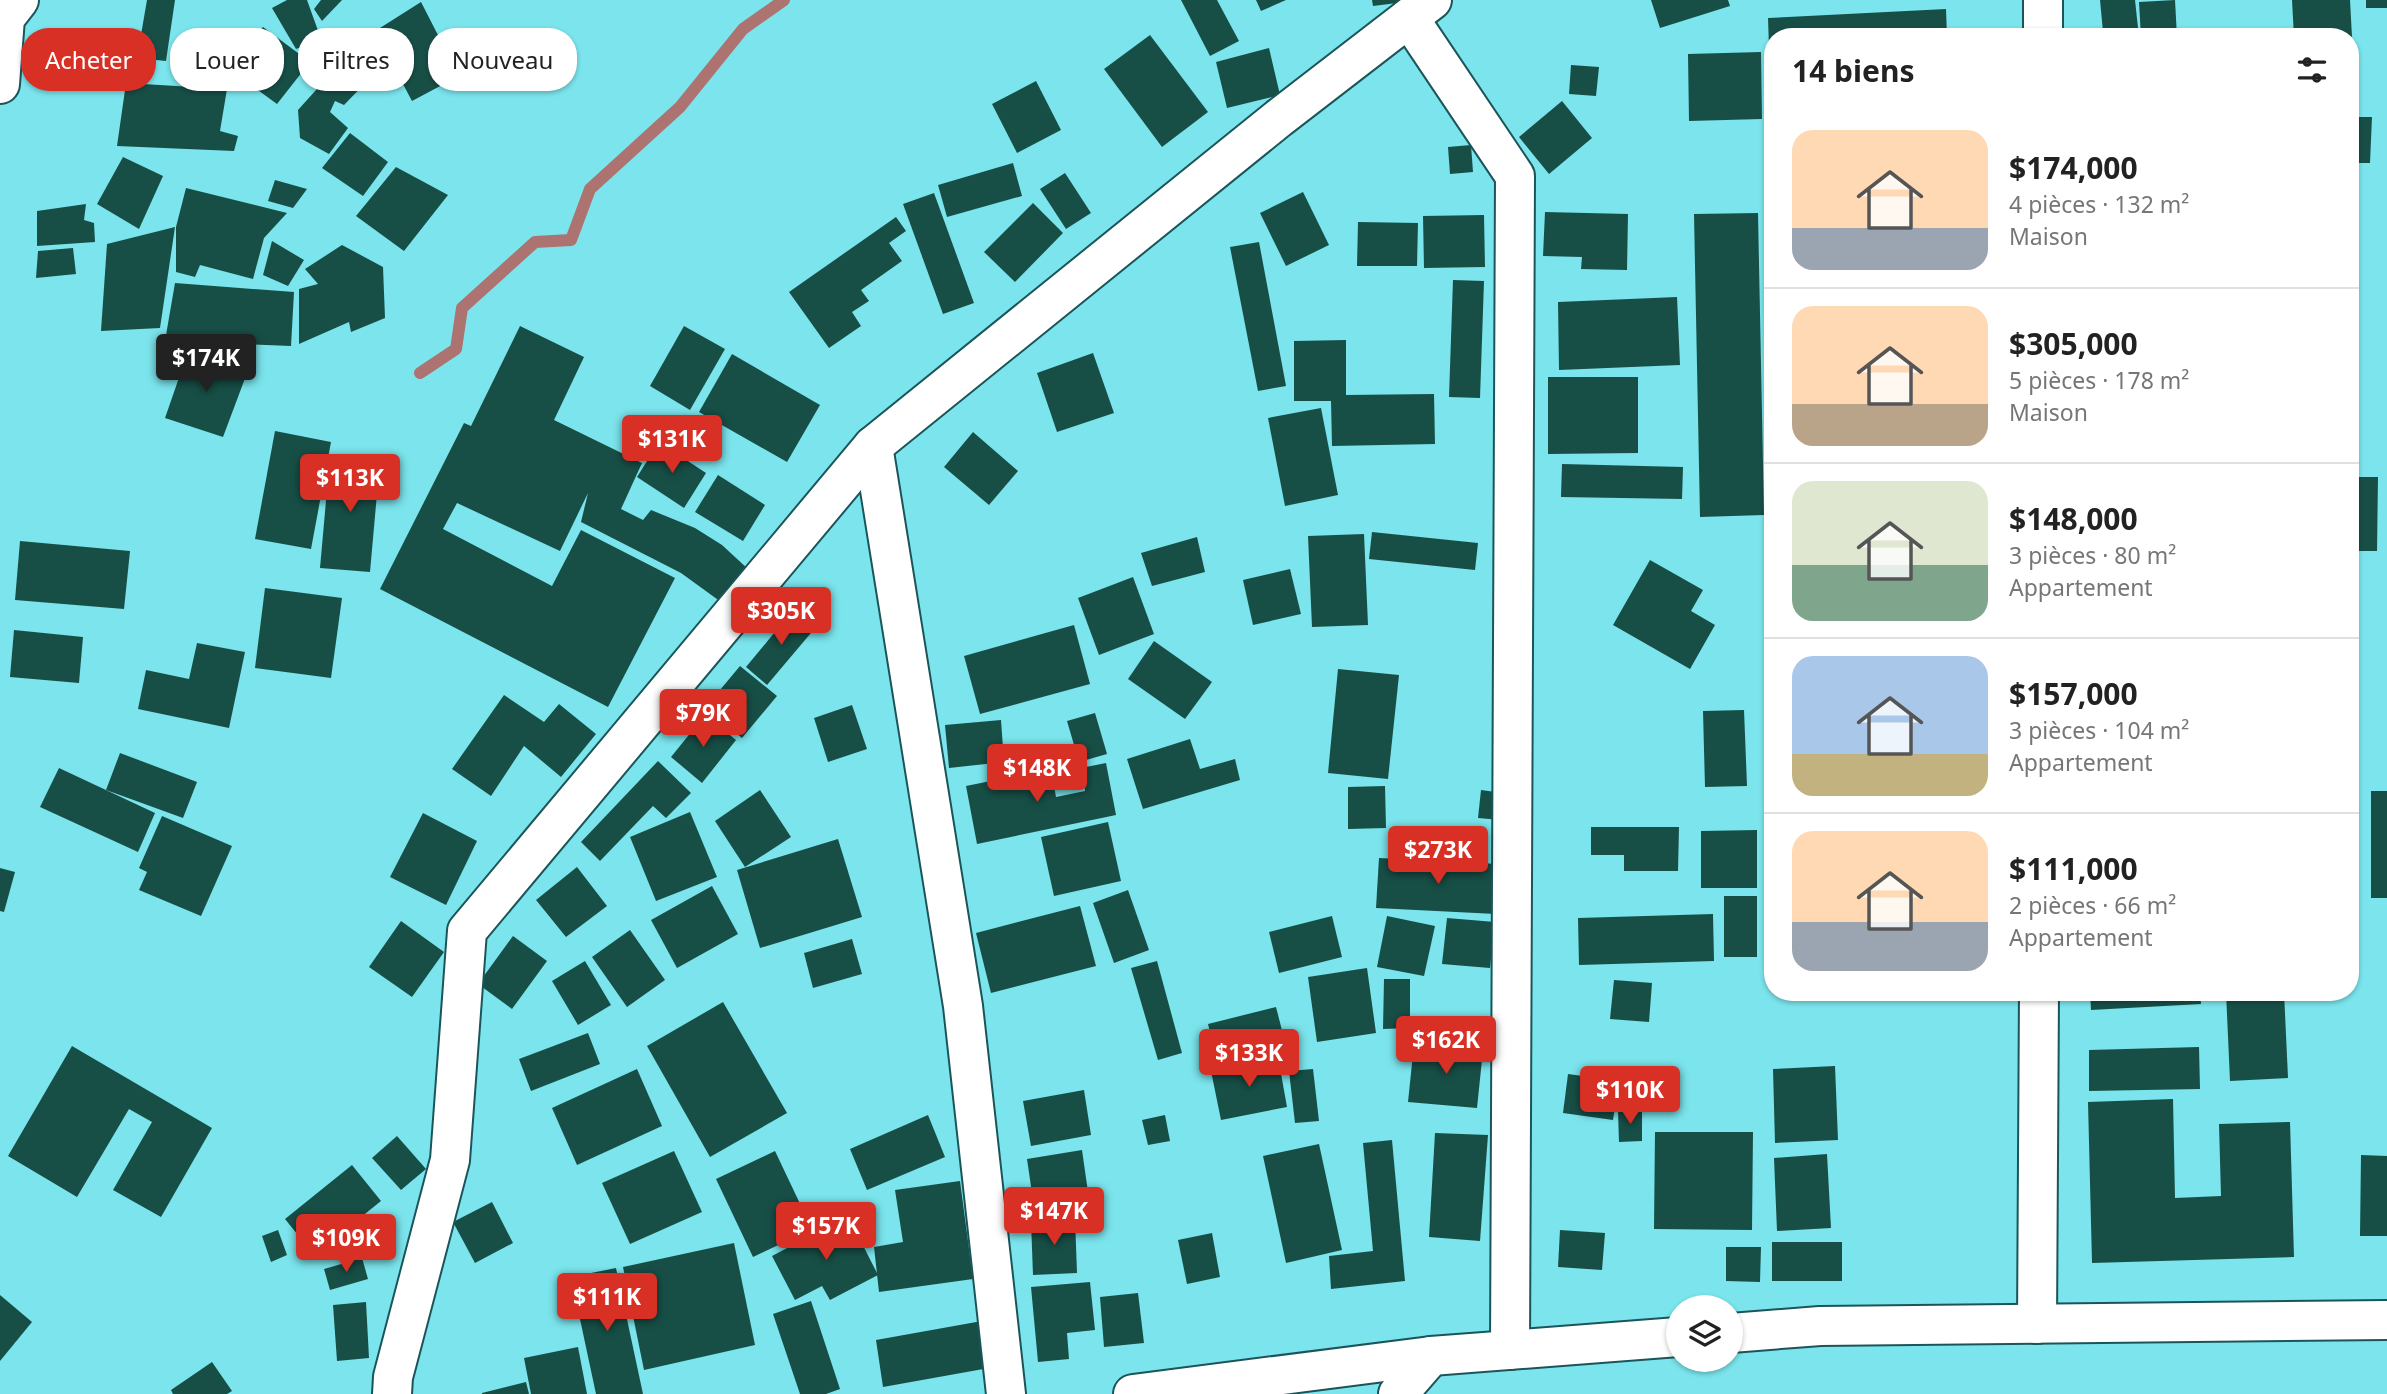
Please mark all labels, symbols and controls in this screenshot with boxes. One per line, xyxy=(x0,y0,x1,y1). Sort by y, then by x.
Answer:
chip: Acheter xyxy=(21,28,156,91)
chip: Louer xyxy=(170,28,284,91)
chip: Filtres xyxy=(298,28,414,91)
chip: Nouveau xyxy=(428,28,577,91)
text: 14 biens xyxy=(1792,50,1915,91)
icon: filters xyxy=(2293,51,2331,89)
text: $174,000 xyxy=(2009,147,2138,188)
icon: home xyxy=(1848,158,1932,242)
text: 4 pièces · 132 m² xyxy=(2009,188,2189,220)
text: Maison xyxy=(2009,220,2088,252)
text: $305,000 xyxy=(2009,323,2138,364)
pin: $174K xyxy=(157,334,255,394)
icon: home xyxy=(1848,334,1932,418)
text: $174K xyxy=(172,341,240,373)
text: 5 pièces · 178 m² xyxy=(2009,364,2189,396)
text: Maison xyxy=(2009,396,2088,428)
pin: $131K xyxy=(623,416,721,475)
text: $131K xyxy=(638,422,706,454)
pin: $113K xyxy=(301,454,399,514)
text: $113K xyxy=(316,461,384,493)
text: $148,000 xyxy=(2009,498,2138,539)
icon: home xyxy=(1848,509,1932,593)
text: 3 pièces · 80 m² xyxy=(2009,539,2176,571)
text: Appartement xyxy=(2009,571,2153,603)
pin: $305K xyxy=(732,588,830,647)
text: $305K xyxy=(747,594,815,626)
text: $157,000 xyxy=(2009,673,2138,714)
icon: home xyxy=(1848,684,1932,768)
pin: $79K xyxy=(662,690,744,749)
text: $79K xyxy=(676,696,730,728)
text: 3 pièces · 104 m² xyxy=(2009,714,2189,746)
pin: $148K xyxy=(988,744,1086,804)
text: Appartement xyxy=(2009,746,2153,778)
text: $148K xyxy=(1003,751,1071,783)
pin: $273K xyxy=(1389,826,1487,886)
text: $273K xyxy=(1404,833,1472,865)
text: $111,000 xyxy=(2009,848,2138,889)
icon: home xyxy=(1848,859,1932,943)
text: 2 pièces · 66 m² xyxy=(2009,889,2176,921)
text: Appartement xyxy=(2009,921,2153,953)
pin: $162K xyxy=(1397,1016,1495,1076)
text: $162K xyxy=(1412,1023,1480,1055)
pin: $133K xyxy=(1200,1030,1298,1089)
text: $133K xyxy=(1215,1036,1283,1068)
pin: $110K xyxy=(1581,1066,1679,1126)
text: $110K xyxy=(1596,1073,1664,1105)
pin: $147K xyxy=(1005,1188,1103,1247)
text: $147K xyxy=(1020,1194,1088,1226)
pin: $157K xyxy=(777,1202,875,1262)
text: $157K xyxy=(792,1209,860,1241)
pin: $109K xyxy=(297,1214,395,1274)
text: $109K xyxy=(312,1221,380,1253)
pin: $111K xyxy=(558,1274,656,1333)
text: $111K xyxy=(573,1280,641,1312)
map controls xyxy=(1666,1295,1743,1372)
button: layers xyxy=(1666,1295,1743,1372)

